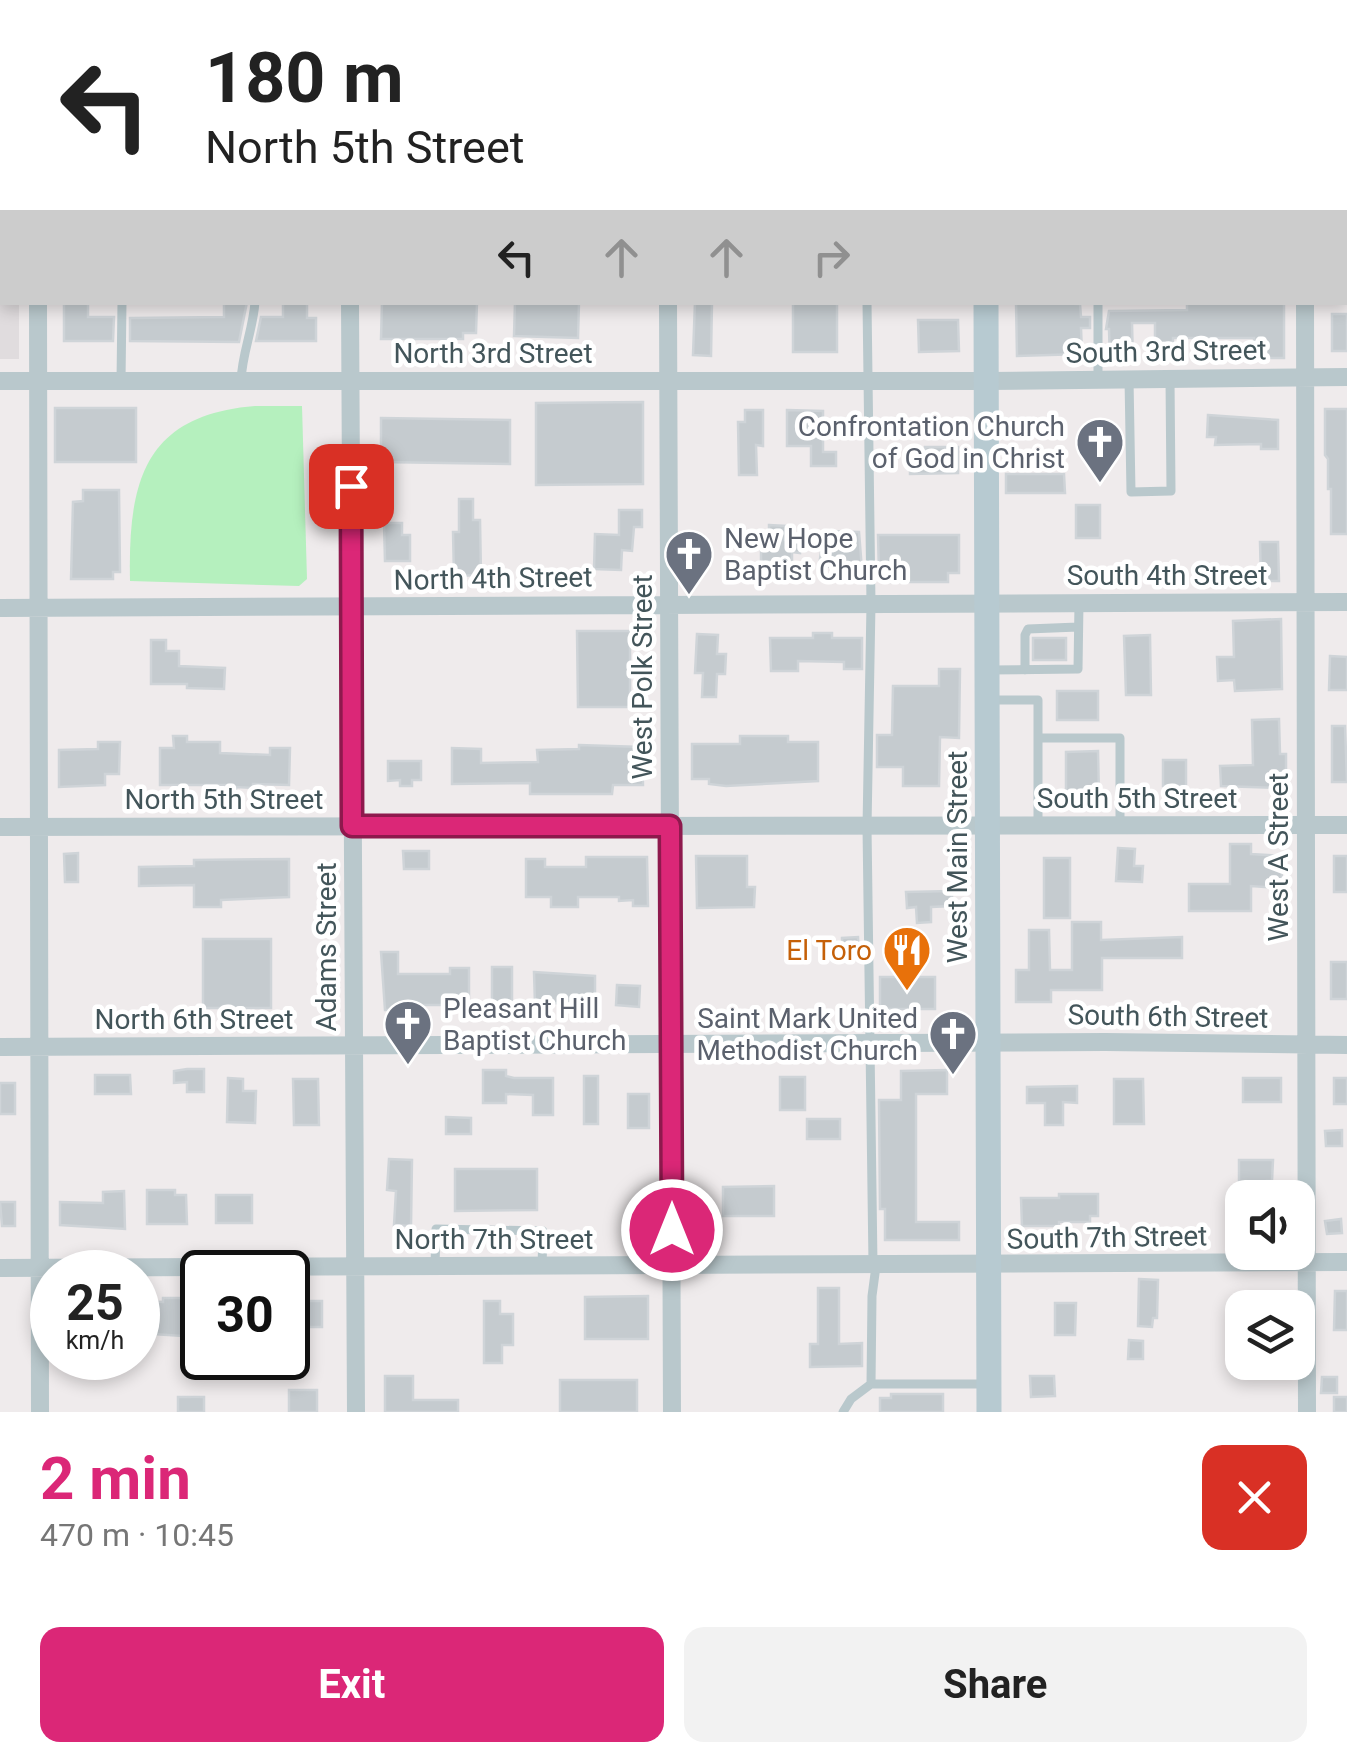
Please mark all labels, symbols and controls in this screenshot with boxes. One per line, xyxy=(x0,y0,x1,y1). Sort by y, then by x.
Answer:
text: 180 m xyxy=(205,37,404,119)
icon: left xyxy=(40,40,170,170)
text: North 5th Street xyxy=(205,121,524,174)
icon: left xyxy=(489,230,544,285)
icon: ahead xyxy=(594,230,649,285)
icon: ahead xyxy=(699,230,754,285)
icon: right xyxy=(804,230,859,285)
street label: South 3rd Street xyxy=(1065,333,1267,370)
street label: North 3rd Street xyxy=(393,337,593,370)
place label: Confrontation Church of God in Christ xyxy=(798,410,1065,475)
church icon: Confrontation Church of God in Christ xyxy=(1074,416,1126,484)
pin xyxy=(309,444,394,529)
icon: arrive xyxy=(324,459,379,514)
place label: New Hope Baptist Church xyxy=(724,522,907,587)
church icon: New Hope Baptist Church xyxy=(663,528,715,596)
street label: South 4th Street xyxy=(1067,559,1267,592)
street label: North 4th Street xyxy=(393,560,593,597)
street label: West Polk Street xyxy=(626,574,659,780)
street label: West Main Street xyxy=(941,751,974,963)
street label: West A Street xyxy=(1262,773,1295,941)
street label: South 5th Street xyxy=(1037,782,1237,815)
street label: North 5th Street xyxy=(125,783,323,816)
street label: Adams Street xyxy=(310,862,343,1032)
restaurant icon: El Toro xyxy=(881,924,933,992)
place label: El Toro xyxy=(786,934,872,967)
place label: Pleasant Hill Baptist Church xyxy=(443,992,626,1057)
church icon: Pleasant Hill Baptist Church xyxy=(382,998,434,1066)
street label: South 6th Street xyxy=(1067,998,1269,1035)
place label: Saint Mark United Methodist Church xyxy=(697,1002,918,1067)
street label: North 6th Street xyxy=(95,1003,293,1036)
church icon: Saint Mark United Methodist Church xyxy=(927,1008,979,1076)
position arrow xyxy=(620,1178,724,1282)
map controls xyxy=(1225,1180,1315,1380)
button: sound xyxy=(1225,1180,1315,1270)
street label: South 7th Street xyxy=(1006,1219,1208,1256)
street label: North 7th Street xyxy=(395,1223,593,1256)
speed limit sign: 30 xyxy=(180,1250,310,1380)
text: 25 xyxy=(66,1274,124,1332)
button: layers xyxy=(1225,1290,1315,1380)
text: km/h xyxy=(66,1326,124,1355)
text: 2 min xyxy=(40,1443,191,1514)
button: close xyxy=(1202,1445,1307,1550)
text: 470 m · 10:45 xyxy=(40,1516,234,1554)
button: Exit xyxy=(40,1627,664,1742)
button: Share xyxy=(684,1627,1307,1742)

